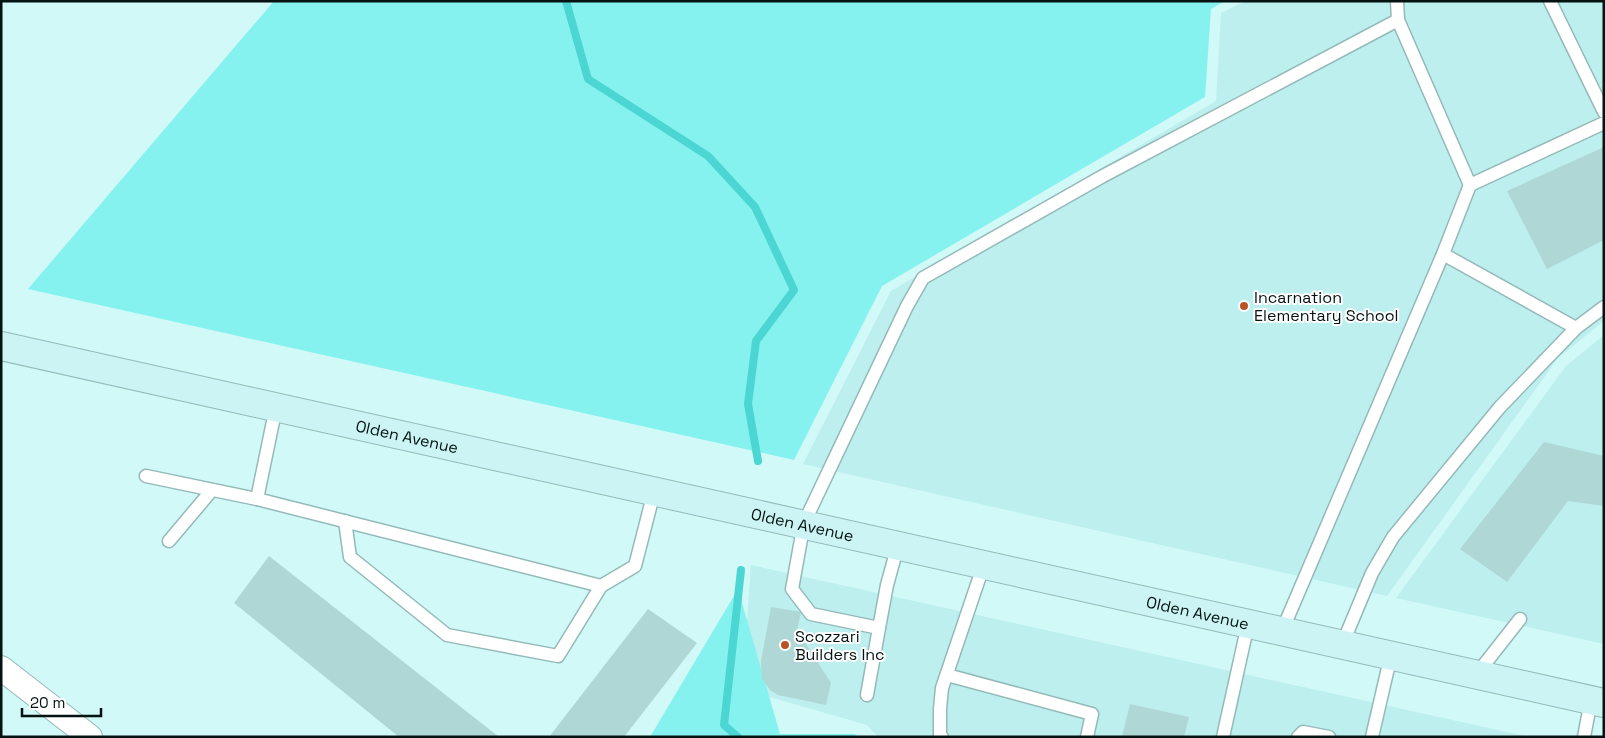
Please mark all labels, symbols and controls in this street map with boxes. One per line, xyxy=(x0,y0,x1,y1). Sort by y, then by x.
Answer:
place label: Incarnation Elementary School xyxy=(1254,287,1399,326)
marker: Incarnation Elementary School xyxy=(1238,300,1250,312)
street label: Olden Avenue xyxy=(354,415,460,458)
street label: Olden Avenue xyxy=(749,503,856,546)
street label: Olden Avenue xyxy=(1144,591,1251,634)
place label: Scozzari Builders Inc xyxy=(795,626,885,665)
marker: Scozzari Builders Inc xyxy=(779,639,791,651)
scale bar xyxy=(22,686,101,718)
text: 20 m xyxy=(30,693,65,712)

